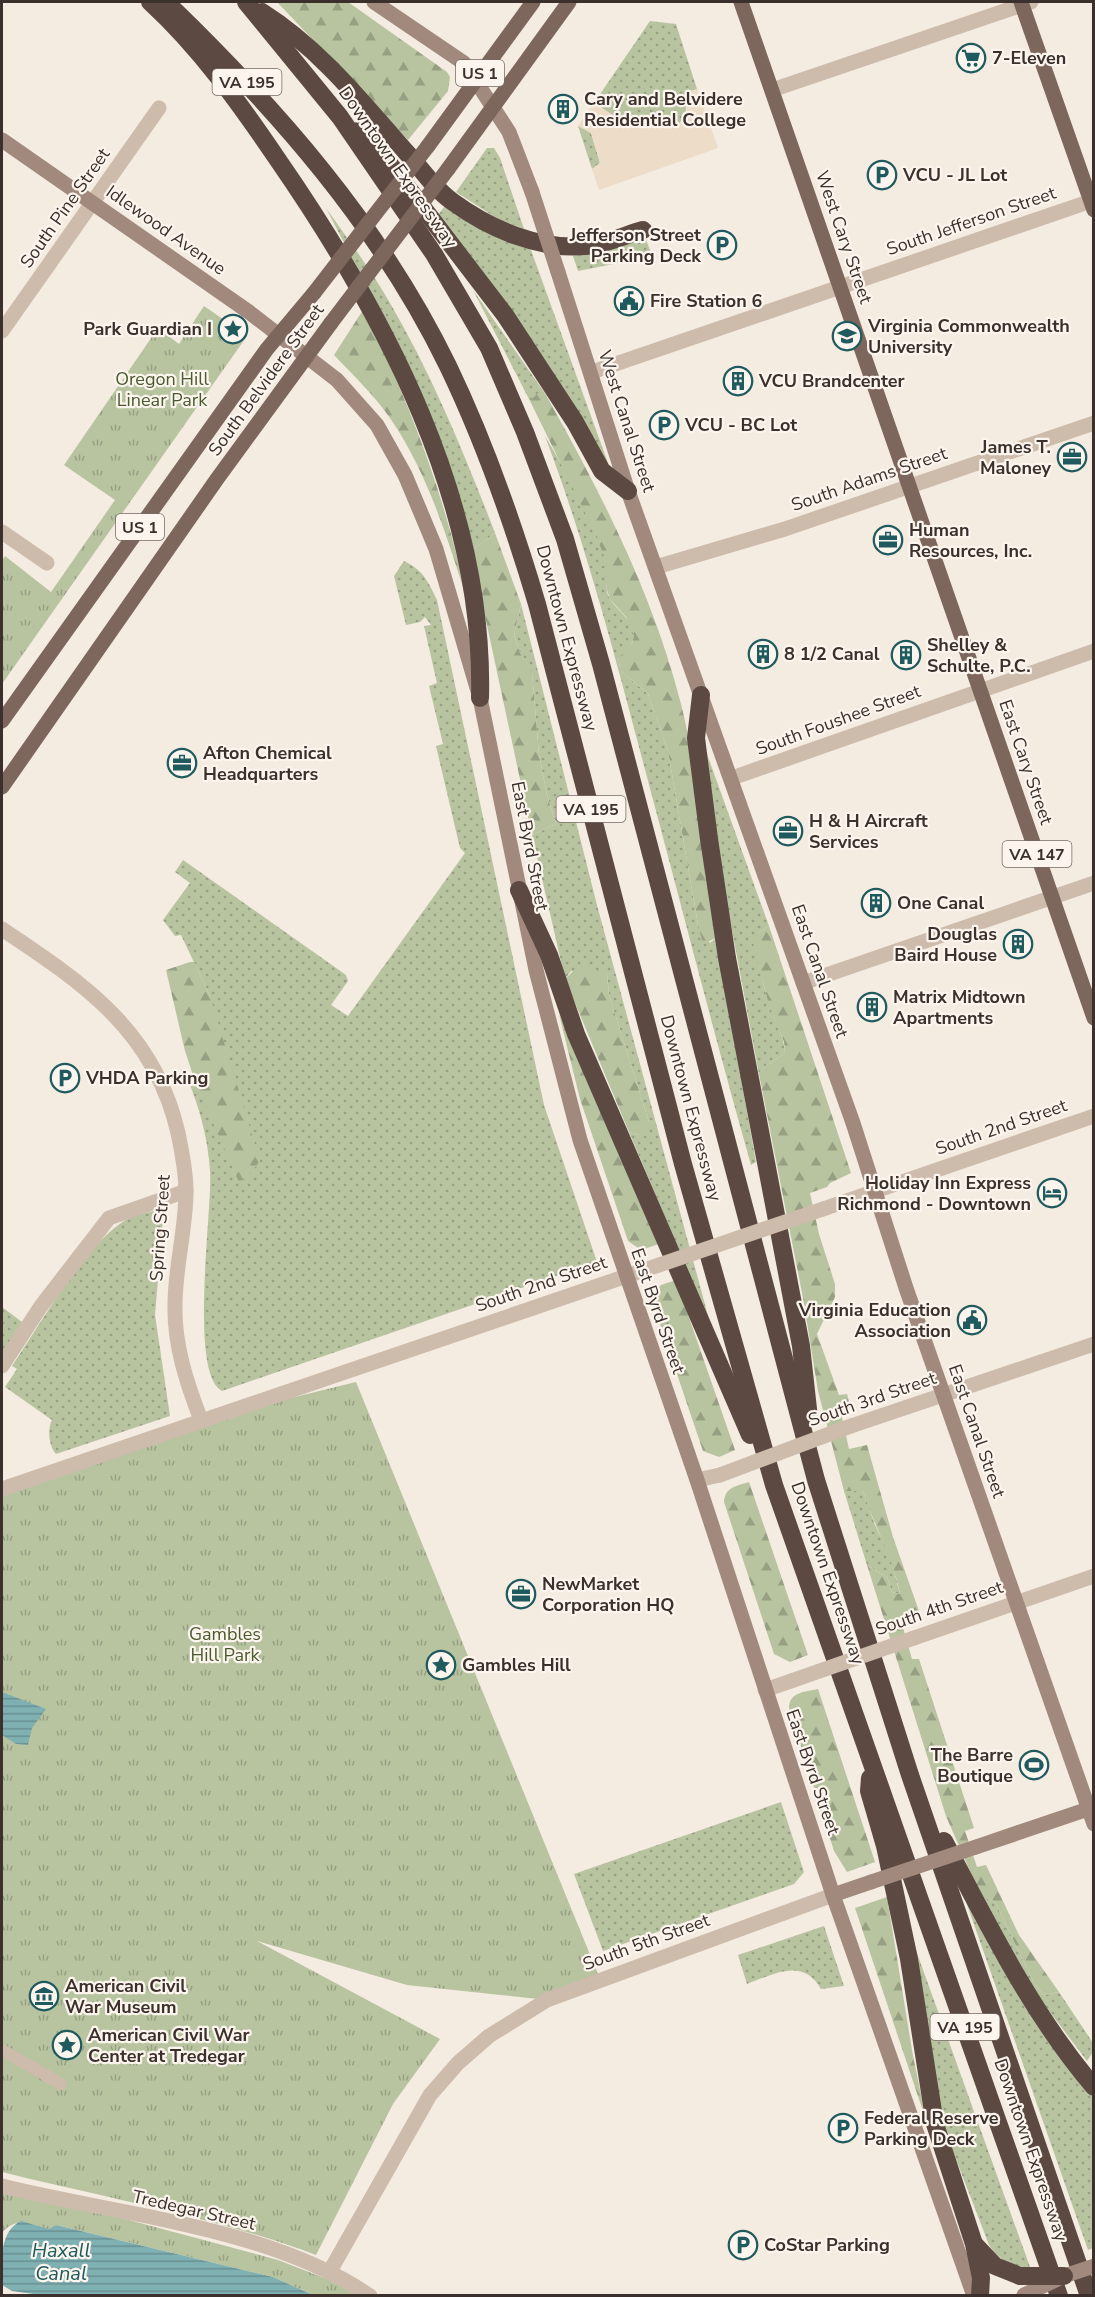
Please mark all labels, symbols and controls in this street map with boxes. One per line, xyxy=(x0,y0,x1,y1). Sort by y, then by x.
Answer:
supermarket icon: 7-Eleven xyxy=(955,42,987,74)
place label: 7-Eleven xyxy=(992,46,1066,70)
road number: US 1 xyxy=(456,60,504,86)
road number: VA 195 xyxy=(212,69,282,95)
street label: Downtown Expressway xyxy=(333,82,463,253)
place label: Cary and Belvidere Residential College xyxy=(584,87,746,132)
building icon: Cary and Belvidere Residential College xyxy=(547,93,579,125)
street label: South Pine Street xyxy=(15,143,116,273)
parking icon: VCU - JL Lot xyxy=(866,159,898,191)
place label: VCU - JL Lot xyxy=(902,163,1007,187)
street label: West Cary Street xyxy=(810,167,878,307)
street label: Idlewood Avenue xyxy=(101,180,231,280)
street label: South Jefferson Street xyxy=(883,180,1060,261)
place label: Jefferson Street Parking Deck xyxy=(569,223,701,268)
parking icon: Jefferson Street Parking Deck xyxy=(706,229,738,261)
public building icon: Fire Station 6 xyxy=(613,285,645,317)
place label: Fire Station 6 xyxy=(650,289,763,313)
street label: South Belvidere Street xyxy=(203,299,330,461)
place icon: Park Guardian I xyxy=(217,313,249,345)
place label: Virginia Commonwealth University xyxy=(867,314,1070,359)
place label: Park Guardian I xyxy=(83,317,212,341)
school or university icon: Virginia Commonwealth University xyxy=(831,320,863,352)
street label: West Canal Street xyxy=(593,347,661,496)
building icon: VCU Brandcenter xyxy=(722,365,754,397)
park label: Oregon Hill Linear Park xyxy=(115,367,209,412)
place label: VCU Brandcenter xyxy=(758,369,905,393)
parking icon: VCU - BC Lot xyxy=(648,409,680,441)
place label: VCU - BC Lot xyxy=(684,413,797,437)
place label: James T. Maloney xyxy=(980,435,1052,480)
street label: South Adams Street xyxy=(788,441,951,517)
office icon: James T. Maloney xyxy=(1056,441,1088,473)
road number: US 1 xyxy=(116,514,164,540)
place label: Human Resources, Inc. xyxy=(909,518,1032,563)
office icon: Human Resources, Inc. xyxy=(872,524,904,556)
street label: Downtown Expressway xyxy=(531,542,604,734)
place label: Shelley & Schulte, P.C. xyxy=(927,633,1031,678)
building icon: 8 1/2 Canal xyxy=(747,638,779,670)
building icon: Shelley & Schulte, P.C. xyxy=(890,639,922,671)
place label: 8 1/2 Canal xyxy=(784,642,880,666)
street label: South Foushee Street xyxy=(752,679,924,761)
street label: East Cary Street xyxy=(993,696,1059,828)
place label: Afton Chemical Headquarters xyxy=(203,741,332,786)
office icon: Afton Chemical Headquarters xyxy=(166,747,198,779)
street label: East Byrd Street xyxy=(506,779,554,913)
road number: VA 195 xyxy=(556,796,626,822)
place label: H & H Aircraft Services xyxy=(809,809,928,854)
office icon: H & H Aircraft Services xyxy=(772,815,804,847)
road number: VA 147 xyxy=(1002,841,1072,867)
building icon: One Canal xyxy=(860,887,892,919)
place label: One Canal xyxy=(897,891,984,915)
street label: East Canal Street xyxy=(786,901,854,1042)
place label: Douglas Baird House xyxy=(894,922,997,967)
building icon: Douglas Baird House xyxy=(1002,928,1034,960)
place label: Matrix Midtown Apartments xyxy=(893,985,1026,1030)
building icon: Matrix Midtown Apartments xyxy=(856,991,888,1023)
street label: Downtown Expressway xyxy=(655,1012,728,1204)
parking icon: VHDA Parking xyxy=(49,1062,81,1094)
place label: VHDA Parking xyxy=(85,1066,208,1090)
street label: South 2nd Street xyxy=(932,1093,1071,1161)
place label: Holiday Inn Express Richmond - Downtown xyxy=(837,1171,1031,1216)
street label: Spring Street xyxy=(144,1173,176,1282)
hotel icon: Holiday Inn Express Richmond - Downtown xyxy=(1036,1177,1068,1209)
street label: East Byrd Street xyxy=(625,1245,691,1378)
street label: South 2nd Street xyxy=(472,1250,611,1318)
place label: Virginia Education Association xyxy=(798,1298,951,1343)
public building icon: Virginia Education Association xyxy=(956,1304,988,1336)
street label: East Canal Street xyxy=(943,1361,1011,1502)
street label: South 3rd Street xyxy=(805,1366,940,1432)
street label: Downtown Expressway xyxy=(785,1478,871,1668)
place label: NewMarket Corporation HQ xyxy=(542,1572,674,1617)
street label: South 4th Street xyxy=(872,1575,1007,1641)
office icon: NewMarket Corporation HQ xyxy=(505,1578,537,1610)
park label: Gambles Hill Park xyxy=(189,1622,261,1667)
place icon: Gambles Hill xyxy=(425,1649,457,1681)
place label: Gambles Hill xyxy=(462,1653,571,1677)
street label: East Byrd Street xyxy=(780,1706,846,1839)
place label: The Barre Boutique xyxy=(931,1743,1013,1788)
sports icon: The Barre Boutique xyxy=(1018,1749,1050,1781)
street label: South 5th Street xyxy=(579,1908,713,1976)
place label: American Civil War Museum xyxy=(65,1974,186,2019)
museum icon: American Civil War Museum xyxy=(28,1980,60,2012)
road number: VA 195 xyxy=(930,2014,1000,2040)
place label: American Civil War Center at Tredegar xyxy=(88,2023,250,2068)
place icon: American Civil War Center at Tredegar xyxy=(51,2029,83,2061)
street label: Downtown Expressway xyxy=(988,2055,1074,2245)
place label: Federal Reserve Parking Deck xyxy=(864,2106,999,2151)
parking icon: Federal Reserve Parking Deck xyxy=(827,2112,859,2144)
street label: Tredegar Street xyxy=(130,2184,259,2236)
parking icon: CoStar Parking xyxy=(727,2229,759,2261)
place label: CoStar Parking xyxy=(764,2233,890,2257)
water label: Haxall Canal xyxy=(32,2237,90,2287)

